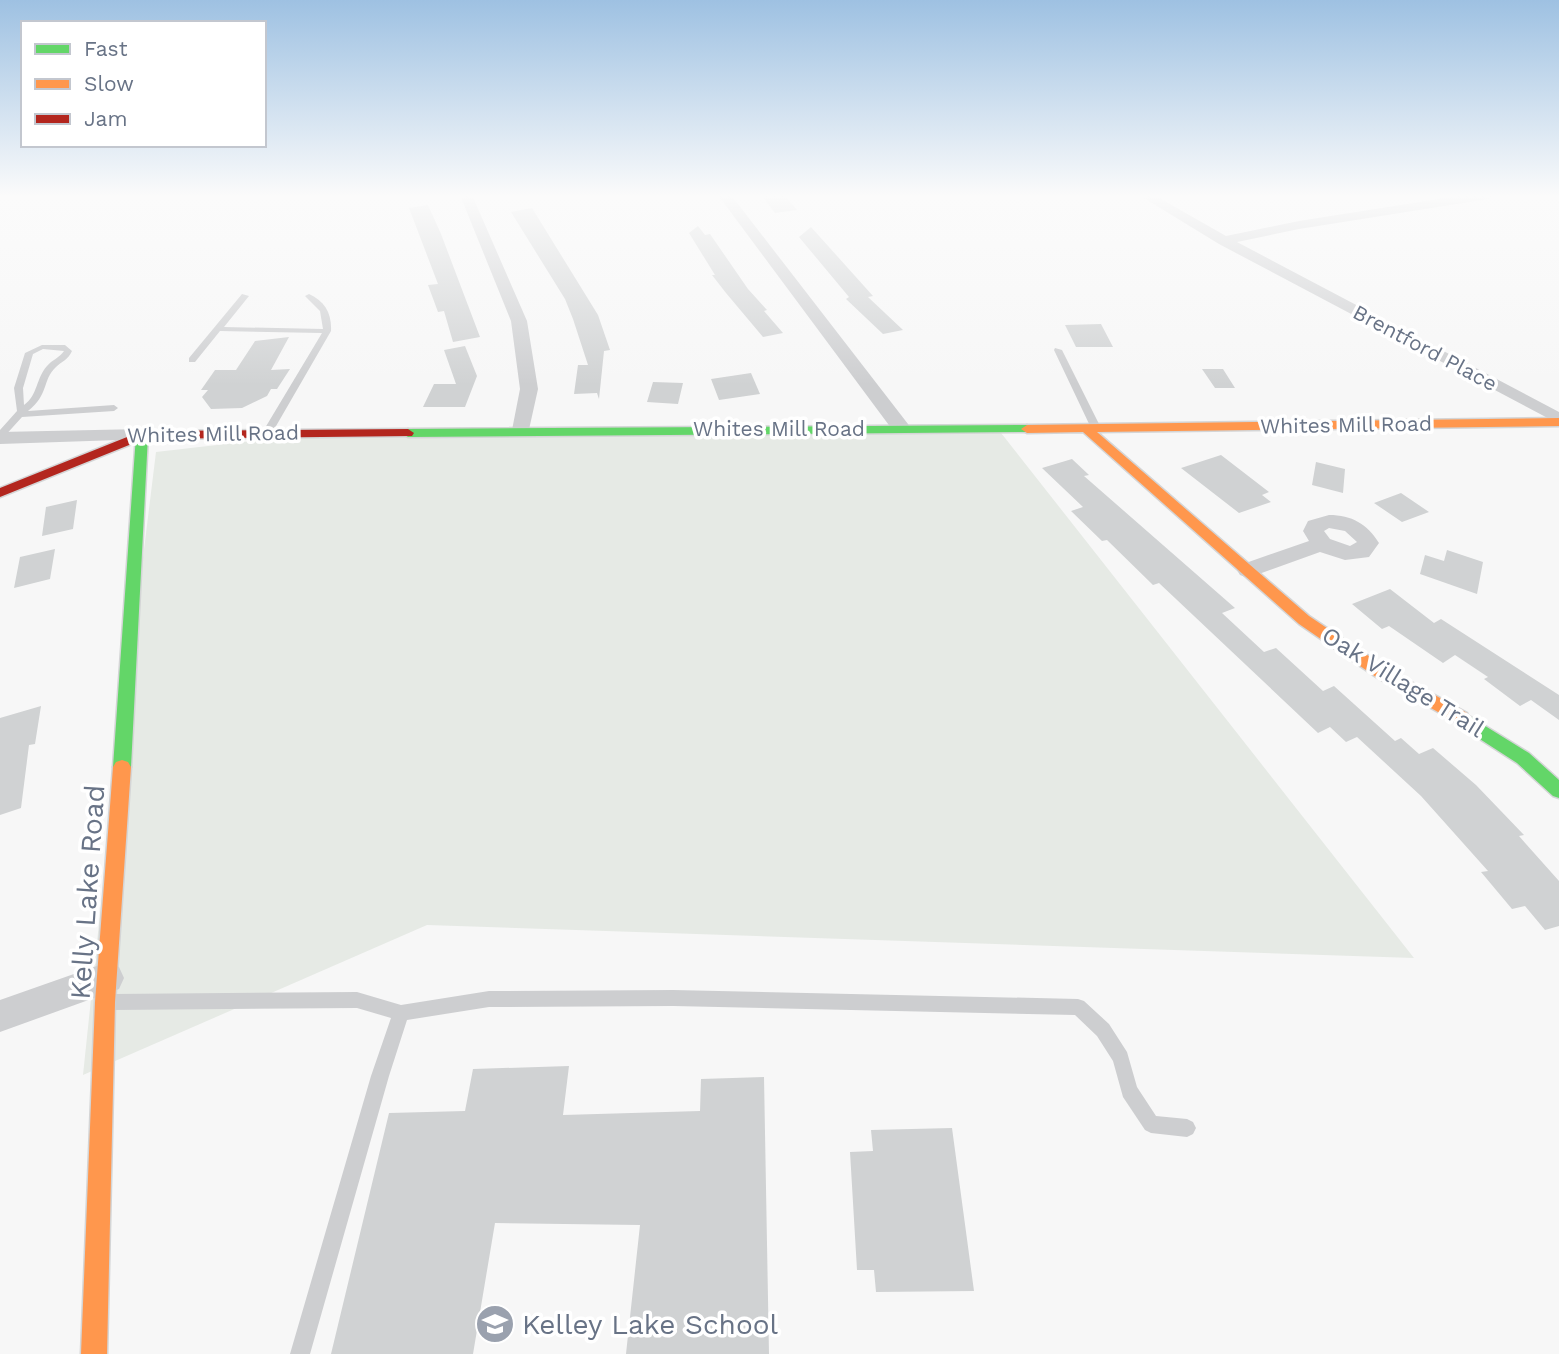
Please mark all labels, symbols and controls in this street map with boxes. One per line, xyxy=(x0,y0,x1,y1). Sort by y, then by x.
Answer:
legend xyxy=(21,21,266,147)
text: Fast xyxy=(84,36,128,61)
text: Slow xyxy=(84,71,134,96)
text: Jam xyxy=(84,106,127,131)
street label: Brentford Place xyxy=(1349,299,1501,396)
street label: Whites Mill Road xyxy=(1260,411,1432,438)
street label: Whites Mill Road xyxy=(693,416,865,441)
street label: Whites Mill Road xyxy=(127,420,299,447)
street label: Oak Village Trail xyxy=(1317,621,1490,743)
street label: Kelly Lake Road xyxy=(64,784,111,1000)
school or university icon: Kelley Lake School xyxy=(474,1303,516,1345)
place label: Kelley Lake School xyxy=(522,1308,778,1341)

